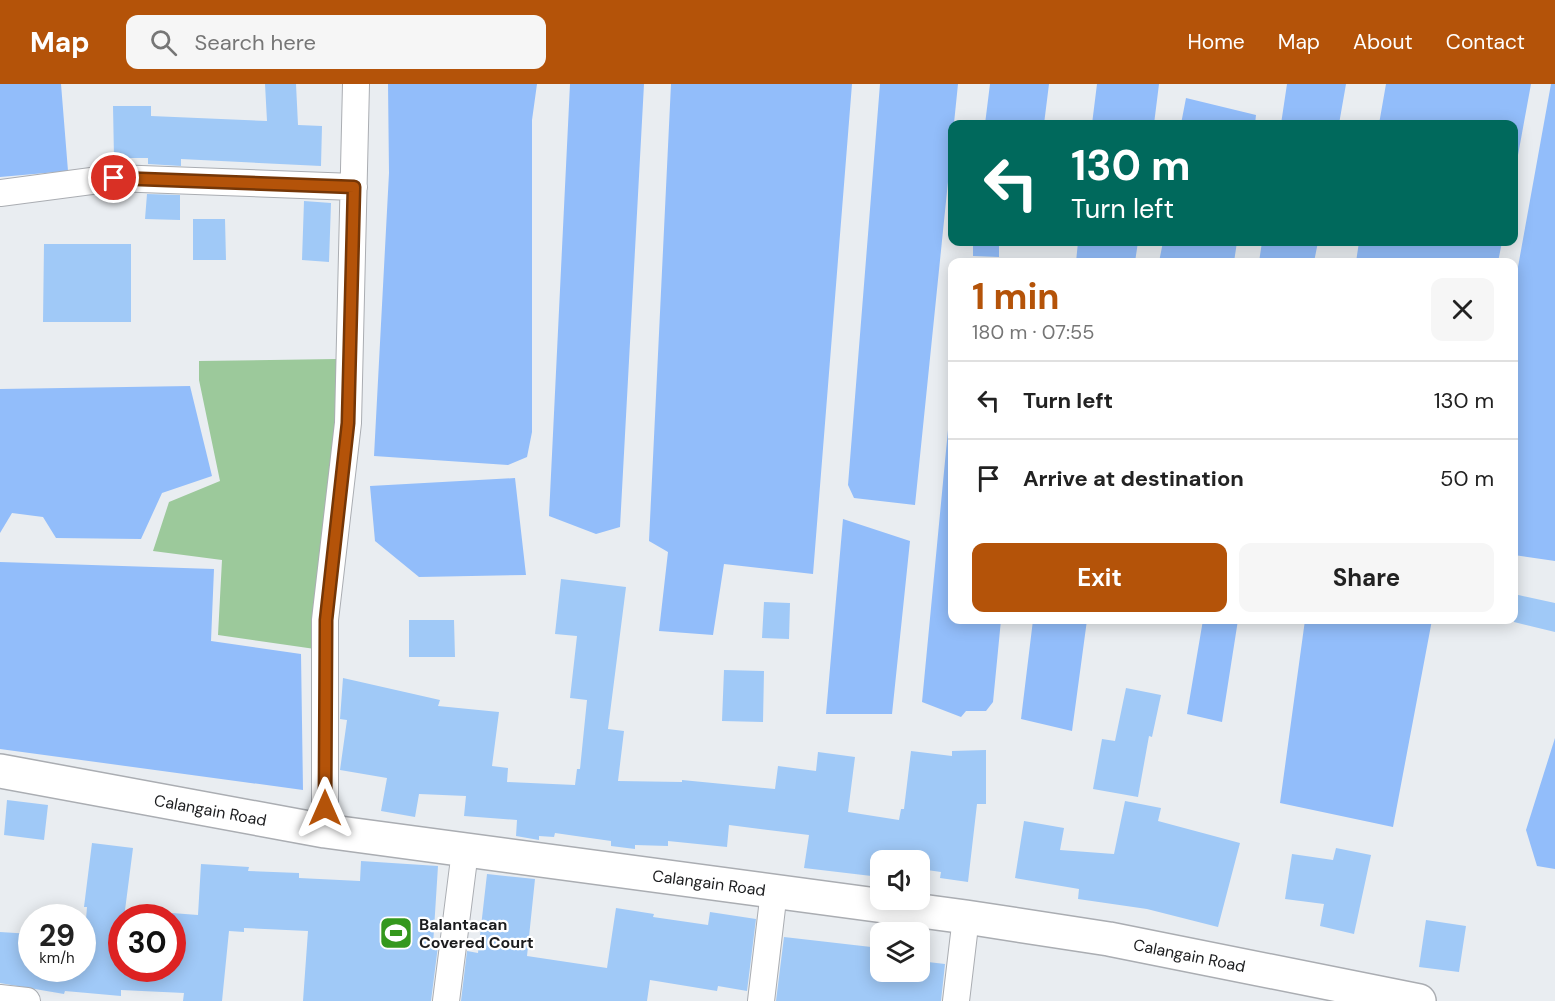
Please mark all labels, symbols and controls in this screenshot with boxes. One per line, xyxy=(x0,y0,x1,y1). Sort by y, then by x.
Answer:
search box xyxy=(126,15,546,69)
text: Map xyxy=(30,24,90,61)
icon: search xyxy=(147,26,180,59)
text: Search here xyxy=(195,28,316,57)
text: Home xyxy=(1187,28,1245,56)
text: Map xyxy=(1278,28,1320,56)
text: About xyxy=(1353,28,1413,56)
text: Contact xyxy=(1446,28,1525,56)
text: 130 m xyxy=(1071,138,1191,193)
icon: left xyxy=(972,144,1050,222)
pin xyxy=(88,152,139,203)
icon: arrive xyxy=(97,161,130,194)
text: Turn left xyxy=(1071,191,1174,226)
text: 1 min xyxy=(972,273,1060,320)
button: close xyxy=(1431,278,1494,341)
text: 180 m · 07:55 xyxy=(972,319,1094,345)
icon: left xyxy=(972,384,1005,417)
text: Turn left xyxy=(1023,386,1113,415)
text: 130 m xyxy=(1434,386,1494,415)
icon: arrive xyxy=(972,462,1005,495)
text: Arrive at destination xyxy=(1023,464,1244,493)
text: 50 m xyxy=(1440,464,1494,493)
button: Exit xyxy=(972,543,1227,612)
button: Share xyxy=(1239,543,1494,612)
position arrow xyxy=(293,776,357,840)
street label: Calangain Road xyxy=(152,790,268,831)
map controls xyxy=(870,850,930,982)
button: sound xyxy=(870,850,930,910)
street label: Calangain Road xyxy=(651,865,767,901)
speed limit sign: 30 xyxy=(108,904,186,982)
place label: Balantacan Covered Court xyxy=(419,914,534,953)
sports icon: Balantacan Covered Court xyxy=(378,915,414,951)
text: 29 xyxy=(39,916,75,955)
button: layers xyxy=(870,922,930,982)
street label: Calangain Road xyxy=(1131,934,1247,977)
text: km/h xyxy=(39,948,75,968)

